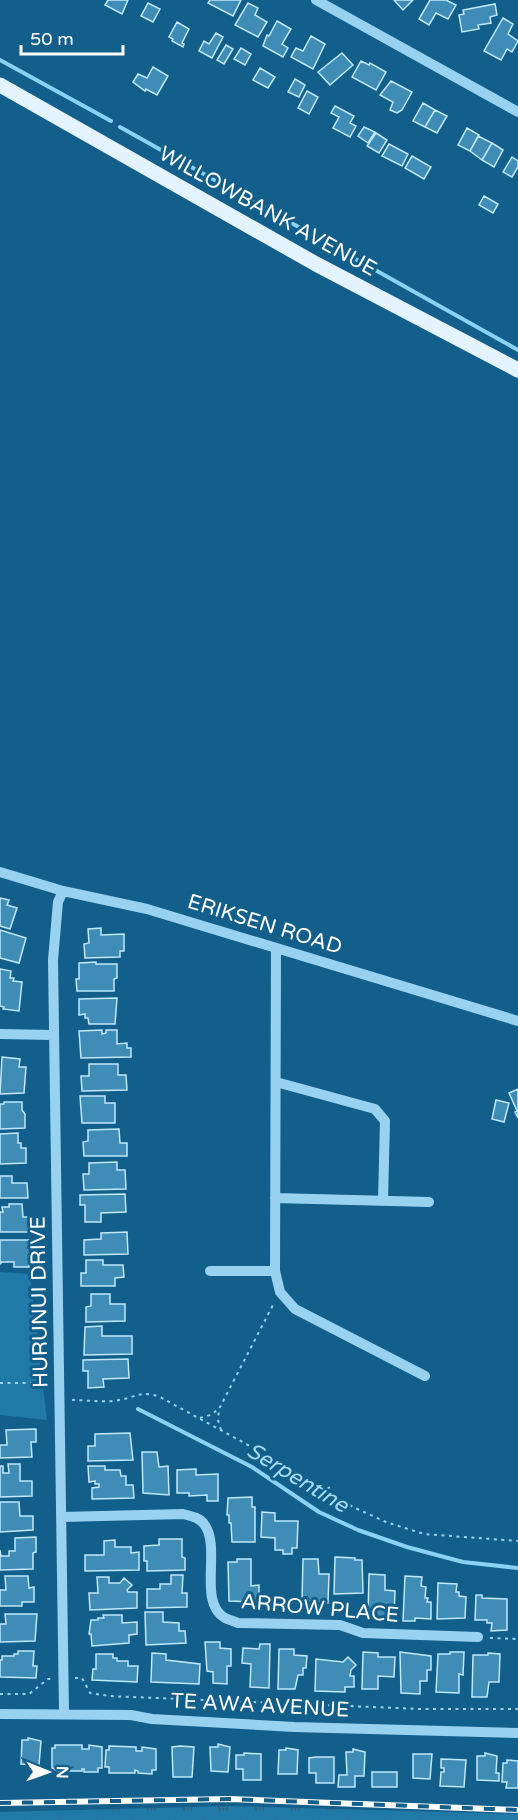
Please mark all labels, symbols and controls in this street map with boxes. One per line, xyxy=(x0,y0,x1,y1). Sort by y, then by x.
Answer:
scale bar xyxy=(21,18,123,56)
text: 50 m xyxy=(30,28,74,50)
street label: WILLOWBANK AVENUE xyxy=(154,141,381,282)
street label: ERIKSEN ROAD xyxy=(185,889,345,960)
street label: HURUNUI DRIVE xyxy=(26,1216,53,1388)
water label: Serpentine xyxy=(242,1437,354,1519)
street label: ARROW PLACE xyxy=(240,1589,400,1628)
street label: TE AWA AVENUE xyxy=(170,1688,350,1723)
north arrow xyxy=(18,1742,78,1802)
text: N xyxy=(52,1766,72,1779)

